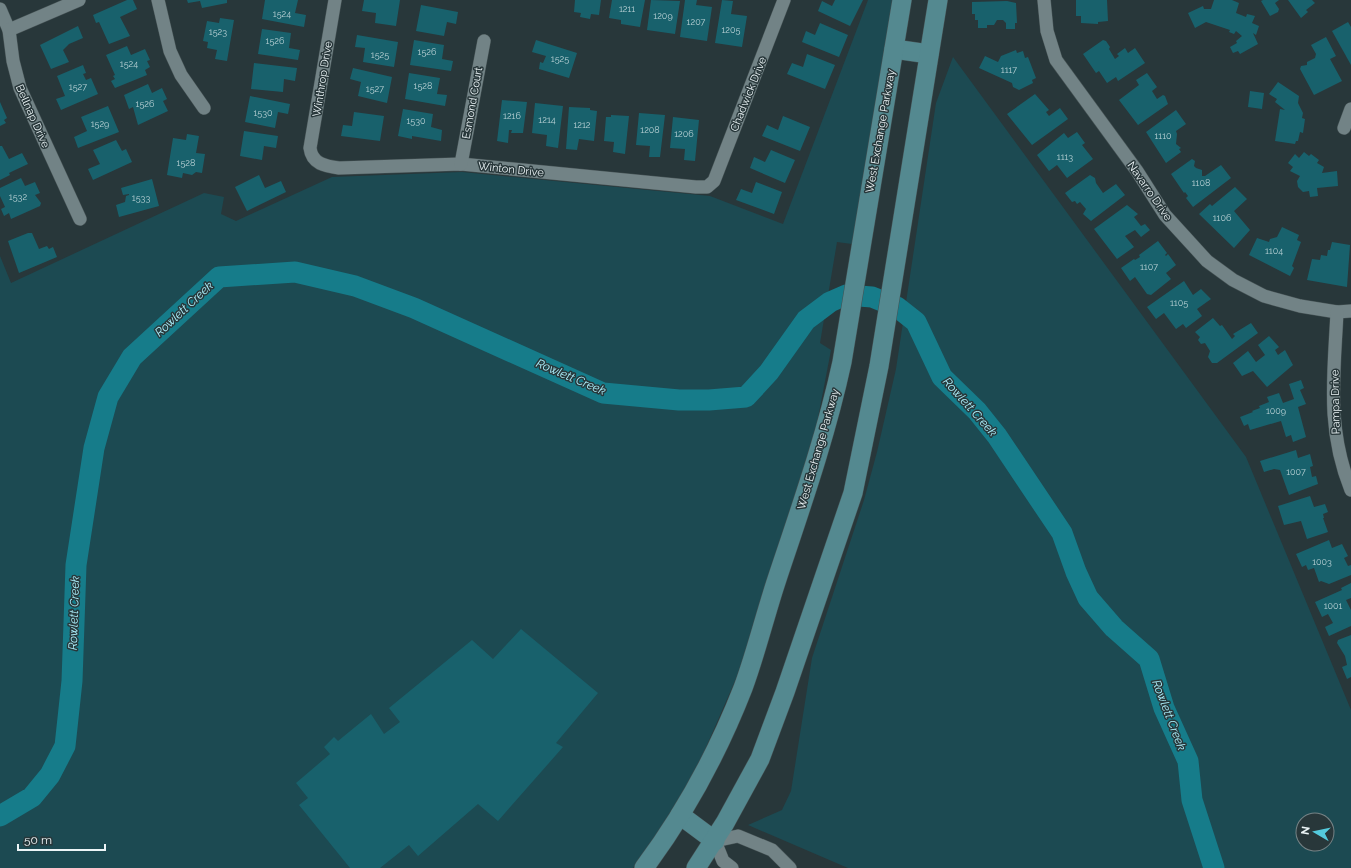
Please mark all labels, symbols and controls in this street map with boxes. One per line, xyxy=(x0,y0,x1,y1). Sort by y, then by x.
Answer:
house number: 1211 xyxy=(619,4,635,14)
house number: 1524 xyxy=(273,9,291,19)
house number: 1209 xyxy=(653,11,673,21)
house number: 1207 xyxy=(687,17,706,27)
house number: 1205 xyxy=(722,25,741,35)
house number: 1523 xyxy=(209,27,227,37)
house number: 1526 xyxy=(266,36,285,46)
street label: Winthrop Drive xyxy=(310,40,335,118)
house number: 1526 xyxy=(418,47,437,57)
house number: 1525 xyxy=(371,50,389,60)
house number: 1525 xyxy=(551,54,569,64)
street label: Chadwick Drive xyxy=(728,55,770,133)
house number: 1524 xyxy=(120,59,138,69)
house number: 1117 xyxy=(1001,65,1017,75)
street label: Esmond Court xyxy=(460,66,485,140)
street label: West Exchange Parkway xyxy=(863,68,898,194)
house number: 1528 xyxy=(414,81,432,91)
street label: Bellnap Drive xyxy=(13,82,53,150)
house number: 1527 xyxy=(69,82,87,92)
house number: 1527 xyxy=(366,84,384,94)
house number: 1526 xyxy=(136,99,155,109)
house number: 1530 xyxy=(253,108,273,118)
house number: 1216 xyxy=(503,111,521,121)
house number: 1214 xyxy=(538,115,556,125)
house number: 1530 xyxy=(406,116,426,126)
house number: 1529 xyxy=(91,119,109,129)
house number: 1212 xyxy=(573,120,591,130)
house number: 1208 xyxy=(640,125,660,135)
house number: 1206 xyxy=(674,129,694,139)
house number: 1110 xyxy=(1154,131,1172,141)
house number: 1113 xyxy=(1057,152,1073,162)
house number: 1528 xyxy=(177,158,195,168)
street label: Navarro Drive xyxy=(1124,159,1175,224)
street label: Winton Drive xyxy=(478,160,545,179)
house number: 1108 xyxy=(1192,178,1210,188)
house number: 1532 xyxy=(9,192,27,202)
house number: 1533 xyxy=(132,193,150,203)
house number: 1106 xyxy=(1213,213,1232,223)
house number: 1104 xyxy=(1265,246,1283,256)
house number: 1107 xyxy=(1140,262,1158,272)
water label: Rowlett Creek xyxy=(152,278,216,339)
house number: 1105 xyxy=(1170,298,1188,308)
water label: Rowlett Creek xyxy=(534,356,608,398)
street label: Pampa Drive xyxy=(1328,369,1343,434)
water label: Rowlett Creek xyxy=(940,375,1000,440)
street label: West Exchange Parkway xyxy=(795,387,842,511)
house number: 1009 xyxy=(1266,406,1286,416)
house number: 1007 xyxy=(1286,467,1306,477)
house number: 1003 xyxy=(1312,557,1332,567)
water label: Rowlett Creek xyxy=(66,575,82,650)
house number: 1001 xyxy=(1324,601,1343,611)
water label: Rowlett Creek xyxy=(1149,678,1189,753)
north arrow xyxy=(1295,812,1335,852)
text: N xyxy=(1299,825,1313,836)
scale bar xyxy=(18,826,105,852)
text: 50 m xyxy=(24,833,52,847)

